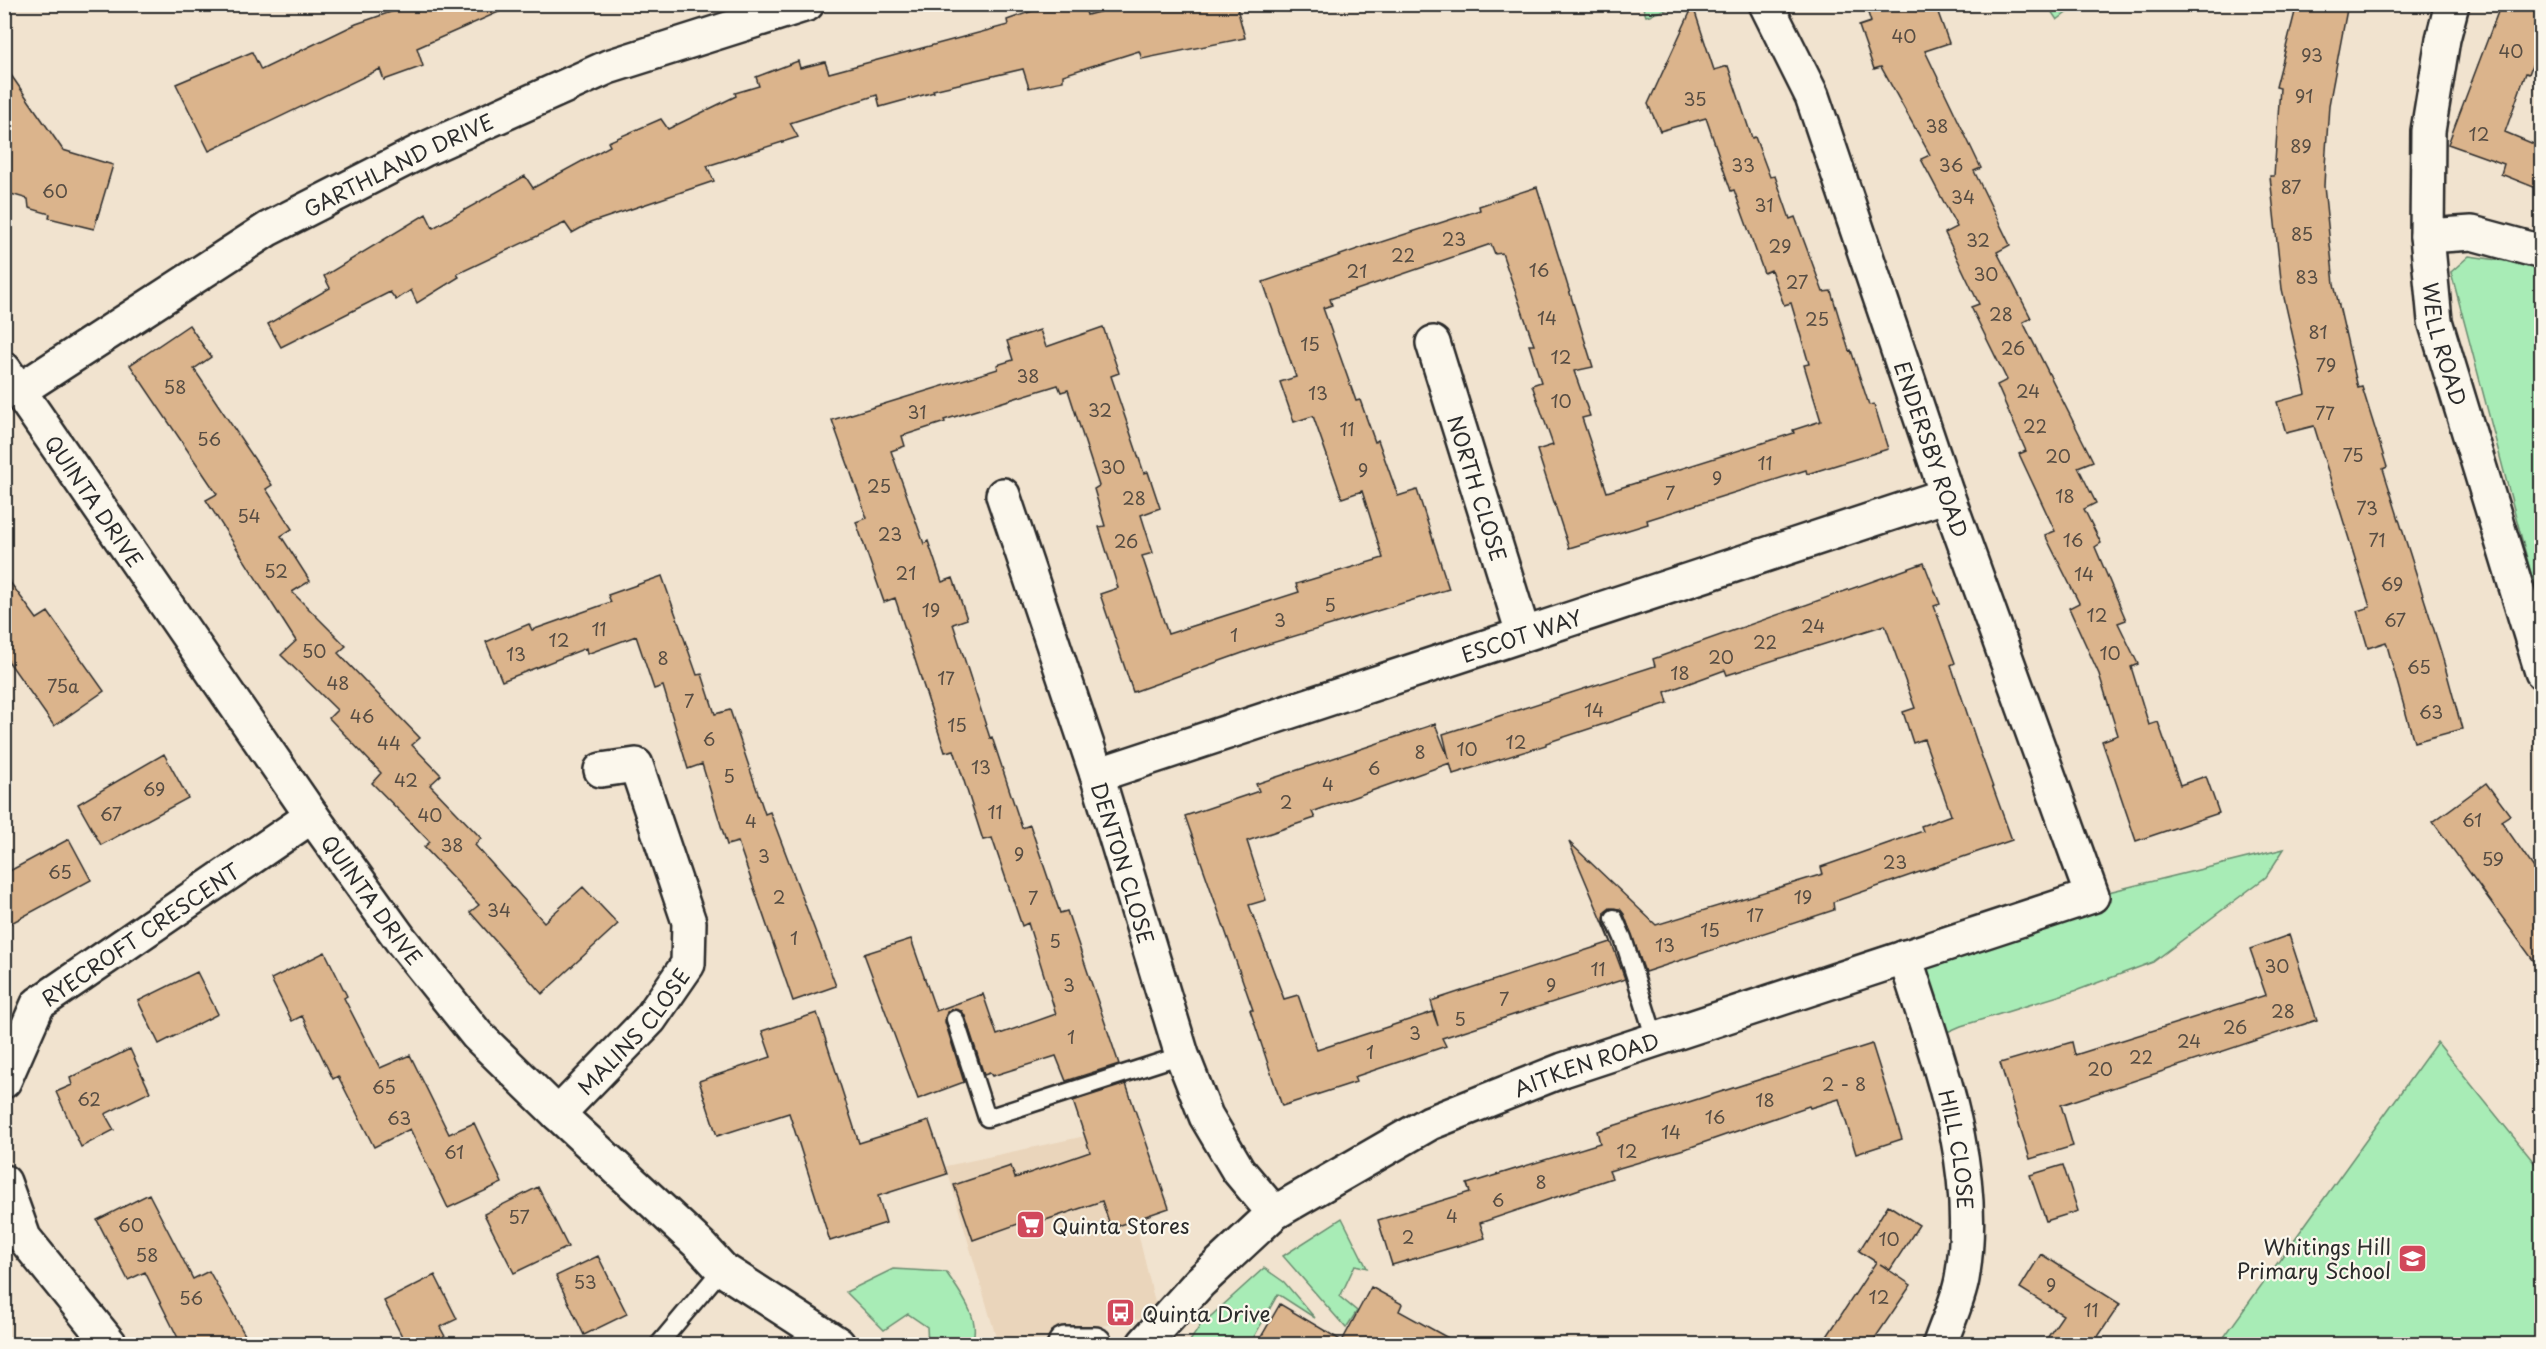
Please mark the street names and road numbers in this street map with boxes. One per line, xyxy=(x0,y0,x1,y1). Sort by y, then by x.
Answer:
street label: GARTHLAND DRIVE xyxy=(298,105,498,224)
street label: WELL ROAD xyxy=(2415,281,2476,409)
street label: ENDERSBY ROAD xyxy=(1887,356,1977,542)
street label: NORTH CLOSE xyxy=(1440,411,1516,565)
street label: QUINTA DRIVE xyxy=(38,428,152,573)
street label: ESCOT WAY xyxy=(1457,600,1587,670)
street label: DENTON CLOSE xyxy=(1084,778,1163,948)
street label: QUINTA DRIVE xyxy=(314,828,431,972)
street label: RYECROFT CRESCENT xyxy=(34,854,246,1013)
street label: MALINS CLOSE xyxy=(569,961,697,1102)
street label: AITKEN ROAD xyxy=(1509,1023,1663,1104)
street label: HILL CLOSE xyxy=(1931,1086,1982,1210)

